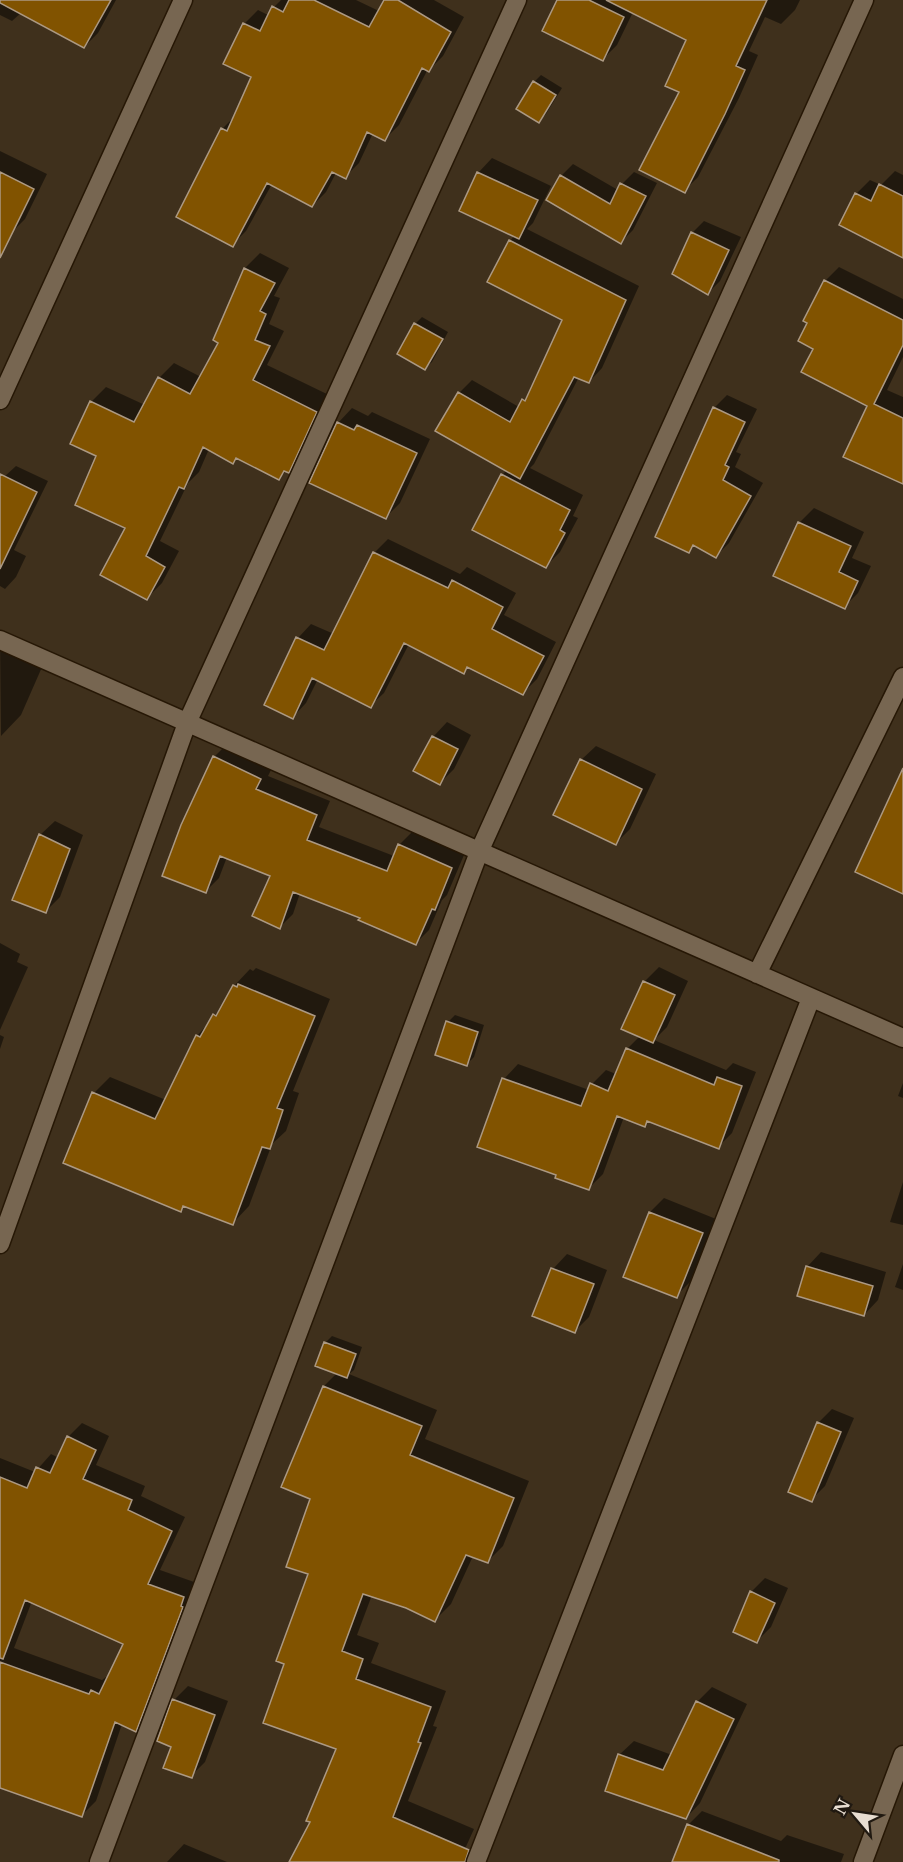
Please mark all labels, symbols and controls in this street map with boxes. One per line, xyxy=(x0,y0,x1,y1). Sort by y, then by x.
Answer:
north arrow xyxy=(825,1784,885,1844)
text: N xyxy=(829,1795,854,1818)

